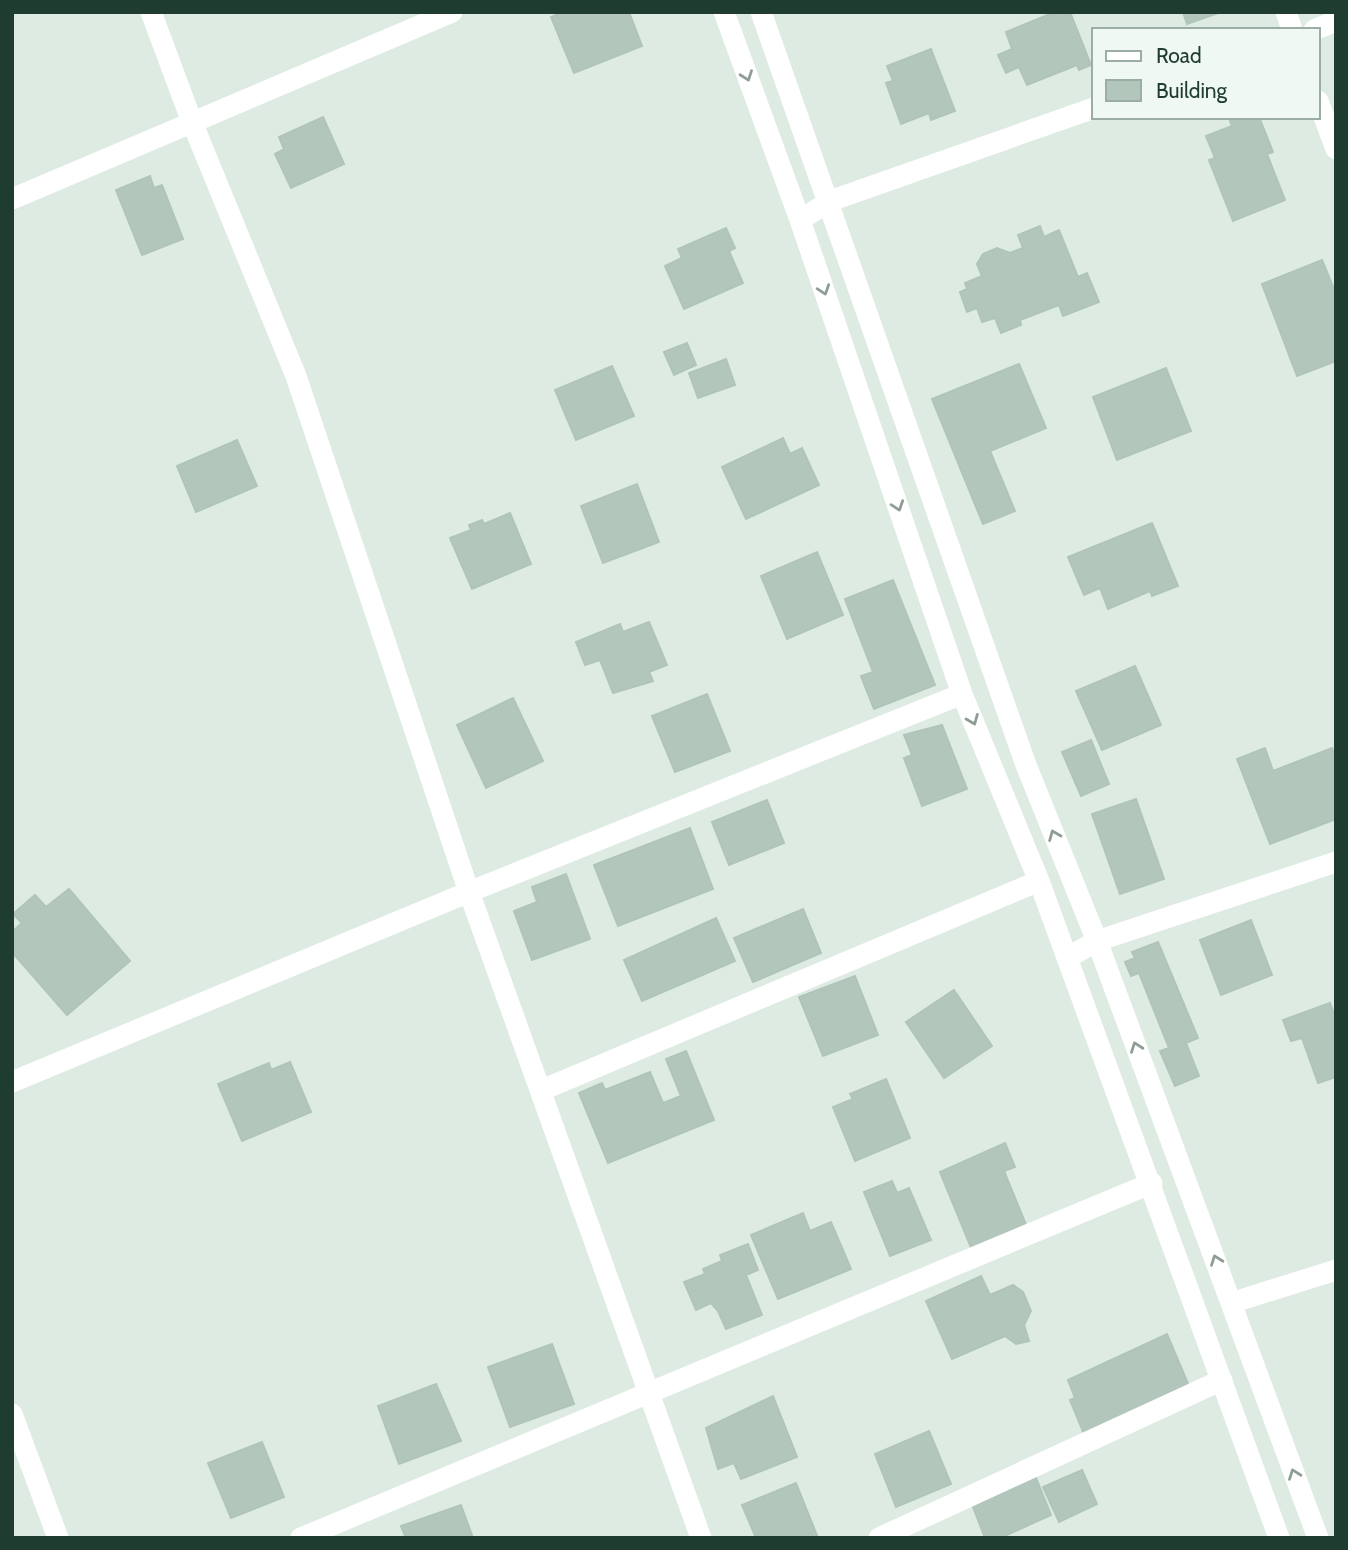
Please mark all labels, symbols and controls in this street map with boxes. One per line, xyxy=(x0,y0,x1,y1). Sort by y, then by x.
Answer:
legend xyxy=(1092,28,1320,119)
text: Road xyxy=(1156,43,1202,68)
one-way arrow xyxy=(739,70,753,82)
text: Building xyxy=(1156,78,1228,103)
one-way arrow xyxy=(816,284,830,296)
one-way arrow xyxy=(890,499,904,511)
one-way arrow xyxy=(965,714,979,726)
one-way arrow xyxy=(1049,829,1063,841)
one-way arrow xyxy=(1131,1041,1145,1053)
one-way arrow xyxy=(1210,1255,1224,1267)
one-way arrow xyxy=(1288,1468,1302,1480)

